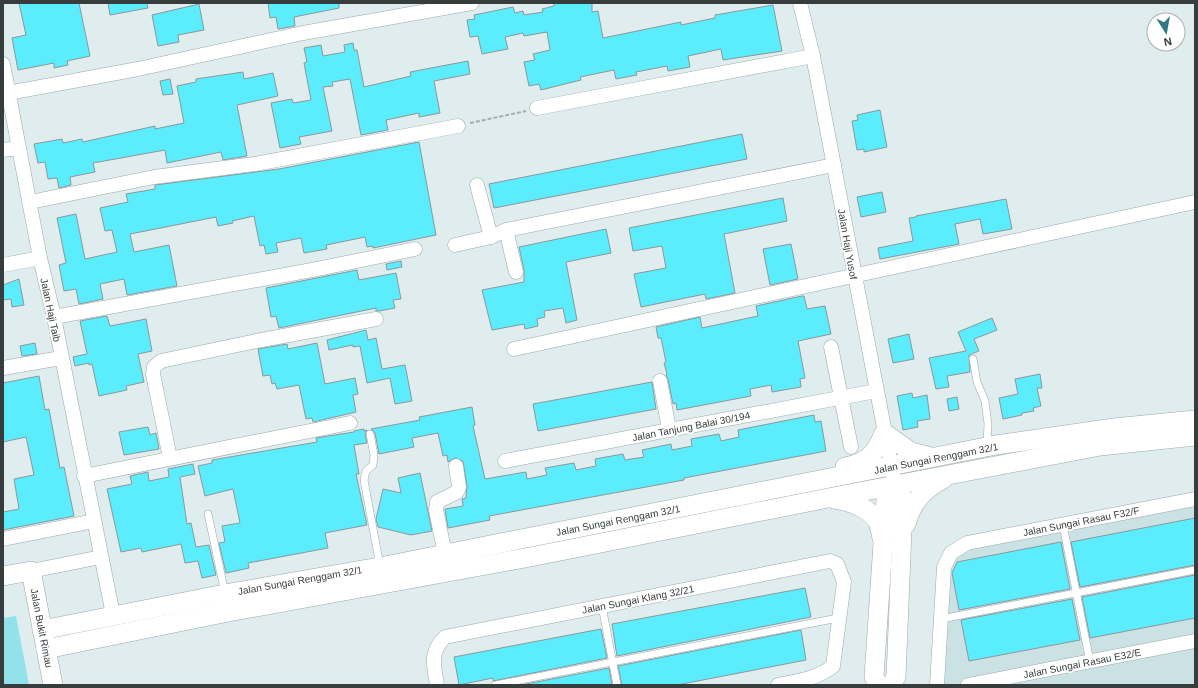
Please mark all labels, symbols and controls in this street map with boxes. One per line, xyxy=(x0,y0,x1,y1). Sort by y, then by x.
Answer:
north arrow xyxy=(1146,12,1186,52)
text: N xyxy=(1163,35,1173,48)
street label: Jalan Haji Yusof xyxy=(836,208,859,280)
street label: Jalan Haji Taib xyxy=(38,277,63,343)
street label: Jalan Tanjung Balai 30/194 xyxy=(631,410,751,443)
street label: Jalan Sungai Renggam 32/1 xyxy=(873,441,1000,476)
street label: Jalan Sungai Renggam 32/1 xyxy=(555,503,682,538)
street label: Jalan Sungai Rasau F32/F xyxy=(1022,505,1140,538)
street label: Jalan Sungai Renggam 32/1 xyxy=(237,564,364,597)
street label: Jalan Sungai Klang 32/21 xyxy=(581,583,696,616)
street label: Jalan Bukit Rimau xyxy=(28,587,55,669)
street label: Jalan Sungai Rasau E32/E xyxy=(1022,647,1142,680)

